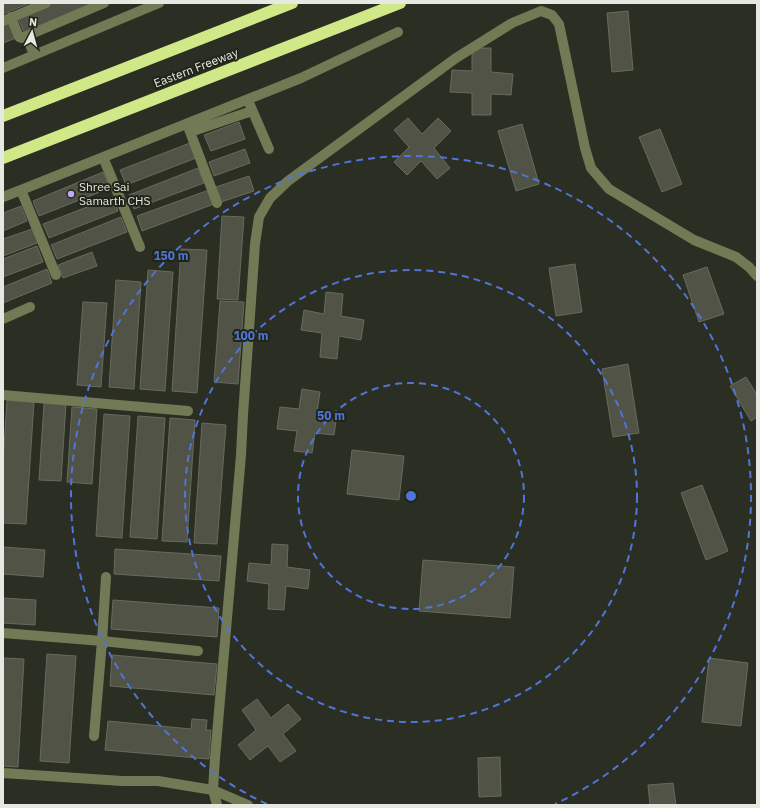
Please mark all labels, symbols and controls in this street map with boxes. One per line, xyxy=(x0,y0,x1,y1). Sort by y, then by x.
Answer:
north arrow xyxy=(12,12,52,52)
text: N xyxy=(28,15,38,29)
street label: Eastern Freeway xyxy=(151,45,240,91)
place label: Shree Sai Samarth CHS xyxy=(79,179,151,208)
marker: Shree Sai Samarth CHS xyxy=(66,189,76,199)
text: 150 m xyxy=(153,248,189,263)
text: 100 m xyxy=(233,328,269,343)
text: 50 m xyxy=(317,408,345,423)
centre of rings xyxy=(404,489,418,503)

